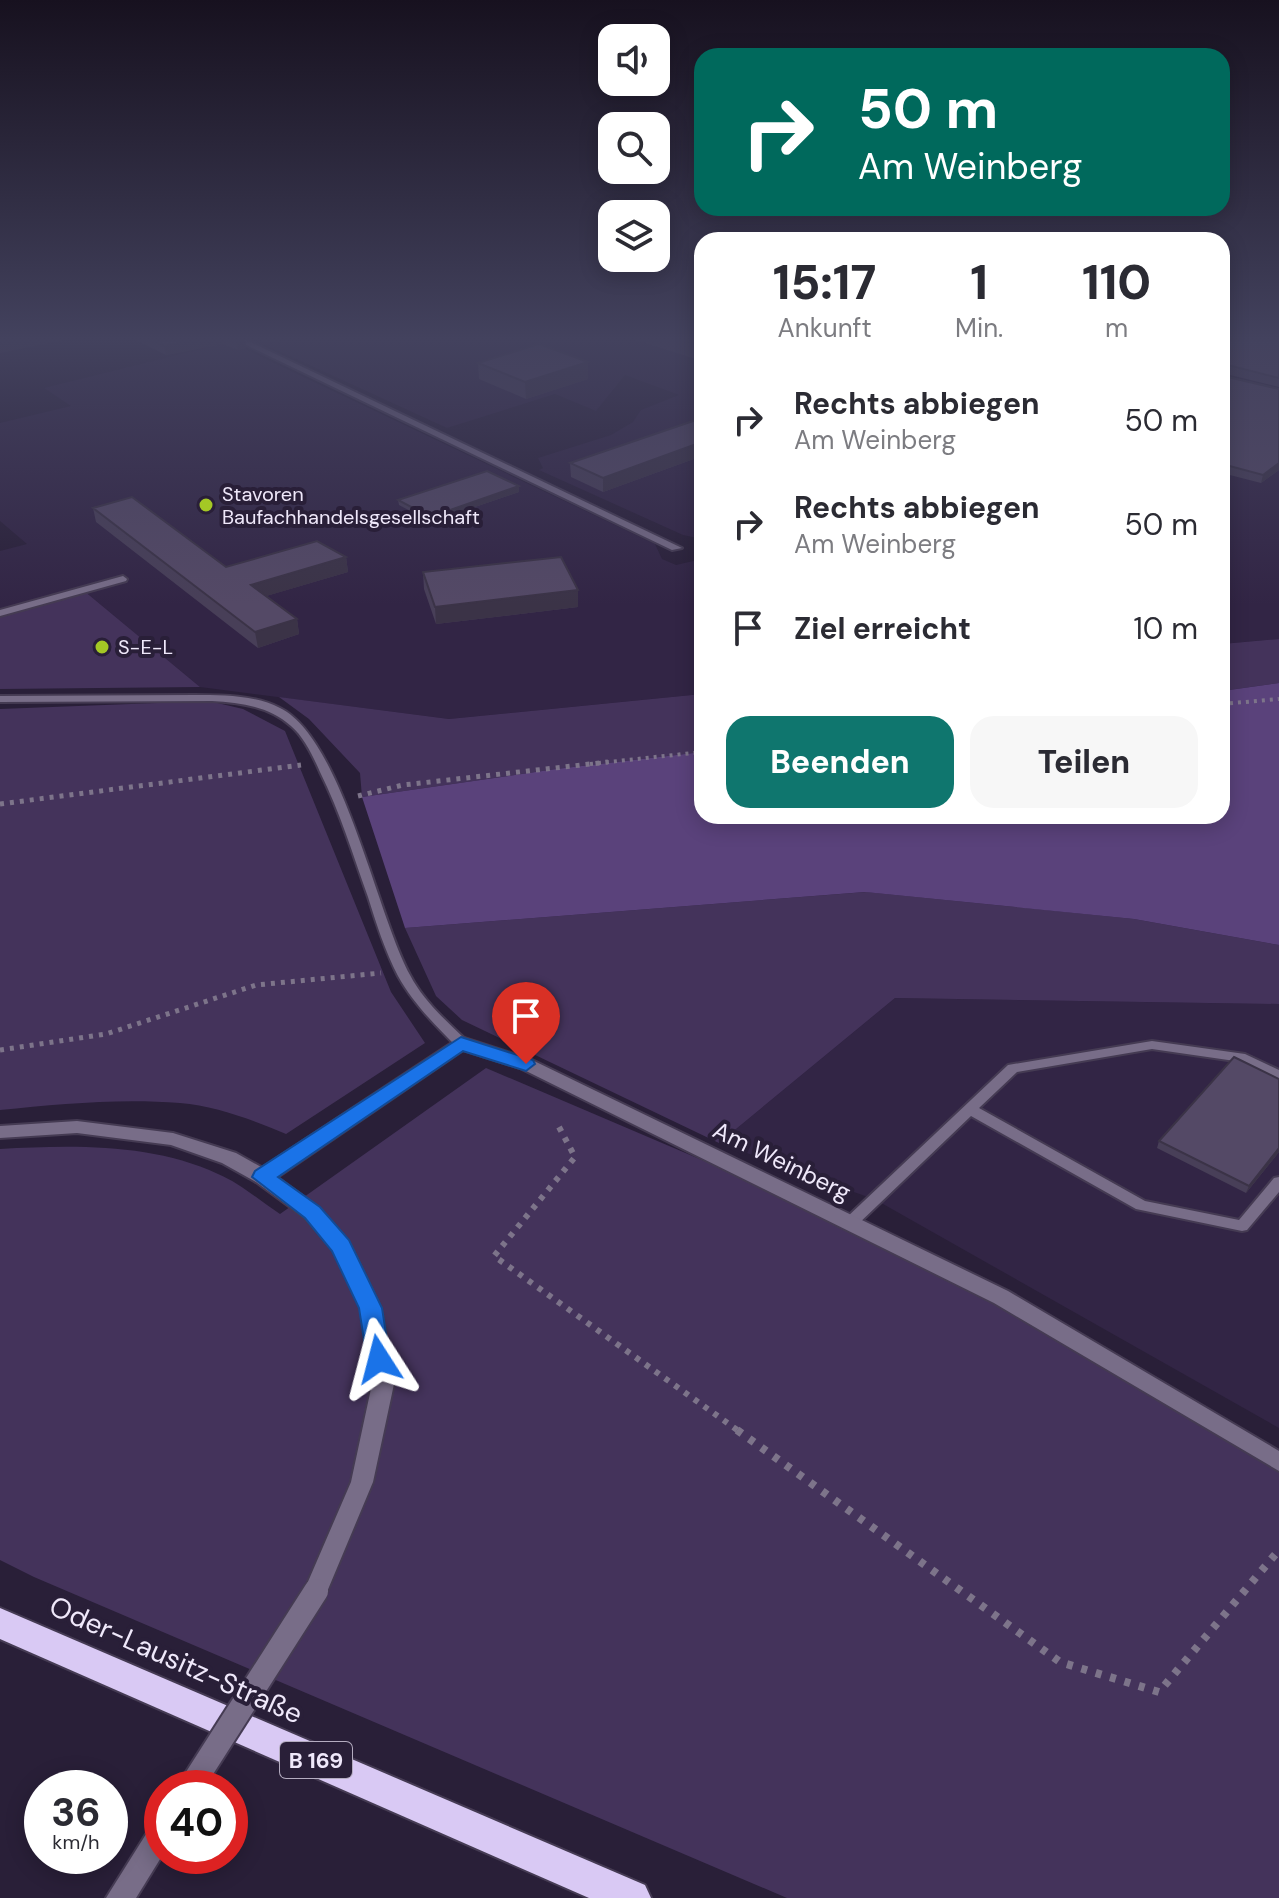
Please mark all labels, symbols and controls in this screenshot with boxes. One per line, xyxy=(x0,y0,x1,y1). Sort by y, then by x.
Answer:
map controls xyxy=(598,24,670,272)
button: sound xyxy=(598,24,670,96)
text: 50 m xyxy=(858,72,998,145)
icon: right xyxy=(726,80,830,184)
button: search xyxy=(598,112,670,184)
text: Am Weinberg xyxy=(858,143,1082,190)
button: layers xyxy=(598,200,670,272)
text: 15:17 xyxy=(773,251,876,314)
text: 1 xyxy=(970,251,988,314)
text: 110 xyxy=(1082,251,1151,314)
text: Ankunft xyxy=(777,311,872,345)
text: Min. xyxy=(955,311,1003,345)
text: m xyxy=(1105,311,1128,345)
text: Rechts abbiegen xyxy=(794,384,1039,423)
icon: right xyxy=(726,398,770,442)
text: 50 m xyxy=(1124,401,1198,440)
text: Am Weinberg xyxy=(794,423,956,457)
place label: Stavoren Baufachhandelsgesellschaft xyxy=(222,481,480,530)
text: Rechts abbiegen xyxy=(794,488,1039,527)
marker: Stavoren Baufachhandelsgesellschaft xyxy=(197,496,215,514)
icon: right xyxy=(726,502,770,546)
text: 50 m xyxy=(1124,505,1198,544)
text: Am Weinberg xyxy=(794,527,956,561)
icon: arrive xyxy=(726,606,770,650)
text: Ziel erreicht xyxy=(794,609,971,648)
text: 10 m xyxy=(1133,609,1198,648)
place label: S-E-L xyxy=(118,634,173,660)
marker: S-E-L xyxy=(93,638,111,656)
button: Beenden xyxy=(726,716,954,808)
button: Teilen xyxy=(970,716,1198,808)
pin xyxy=(492,982,560,1064)
icon: arrive xyxy=(504,994,548,1038)
street label: Am Weinberg xyxy=(708,1114,856,1208)
position arrow xyxy=(337,1317,421,1401)
street label: Oder-Lausitz-Straße xyxy=(44,1588,308,1732)
road number: B 169 xyxy=(280,1742,352,1778)
speed limit sign: 40 xyxy=(144,1770,248,1874)
text: 36 xyxy=(51,1786,101,1838)
text: km/h xyxy=(52,1829,100,1855)

